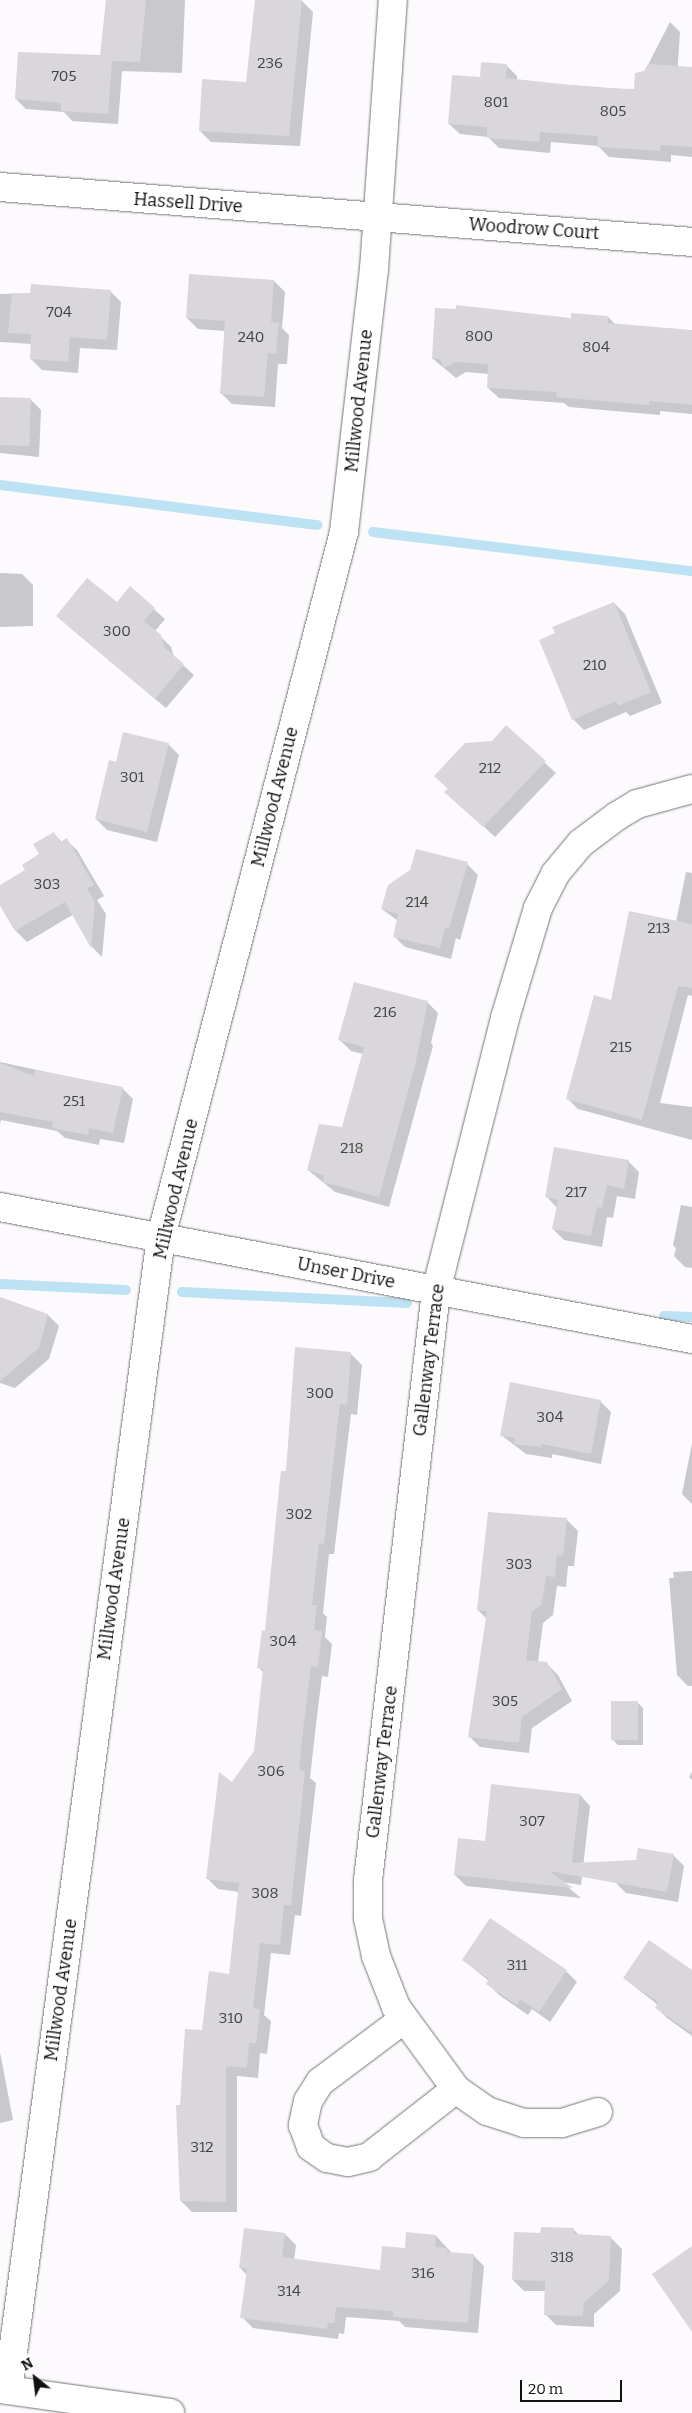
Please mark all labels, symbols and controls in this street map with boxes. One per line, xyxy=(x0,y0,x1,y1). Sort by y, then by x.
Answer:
house number: 236 xyxy=(257,55,283,73)
house number: 705 xyxy=(52,68,76,86)
house number: 801 xyxy=(484,94,508,112)
house number: 805 xyxy=(600,103,626,121)
street label: Hassell Drive xyxy=(133,188,243,218)
street label: Woodrow Court xyxy=(468,214,600,244)
house number: 704 xyxy=(46,304,72,322)
street label: Millwood Avenue xyxy=(341,328,377,474)
house number: 800 xyxy=(465,328,493,346)
house number: 240 xyxy=(238,329,264,347)
house number: 804 xyxy=(582,339,610,357)
house number: 300 xyxy=(103,623,131,641)
house number: 210 xyxy=(583,657,607,675)
street label: Millwood Avenue xyxy=(247,725,303,869)
house number: 212 xyxy=(479,760,501,778)
house number: 301 xyxy=(120,769,144,787)
house number: 303 xyxy=(34,876,60,894)
house number: 214 xyxy=(405,894,429,912)
house number: 213 xyxy=(648,920,670,938)
house number: 216 xyxy=(373,1004,397,1022)
house number: 215 xyxy=(610,1039,632,1057)
house number: 251 xyxy=(63,1093,85,1111)
street label: Millwood Avenue xyxy=(149,1117,203,1261)
house number: 218 xyxy=(340,1140,364,1158)
house number: 217 xyxy=(565,1184,587,1202)
street label: Unser Drive xyxy=(295,1253,397,1293)
street label: Gallenway Terrace xyxy=(409,1282,449,1438)
house number: 300 xyxy=(306,1385,334,1403)
house number: 304 xyxy=(537,1409,563,1427)
house number: 302 xyxy=(286,1506,312,1524)
street label: Millwood Avenue xyxy=(93,1516,135,1662)
house number: 303 xyxy=(506,1556,532,1574)
house number: 304 xyxy=(270,1633,296,1651)
street label: Gallenway Terrace xyxy=(362,1684,402,1840)
house number: 305 xyxy=(492,1693,518,1711)
house number: 306 xyxy=(258,1763,284,1781)
house number: 307 xyxy=(519,1813,545,1831)
house number: 308 xyxy=(251,1885,279,1903)
street label: Millwood Avenue xyxy=(40,1917,82,2063)
house number: 311 xyxy=(507,1957,527,1975)
house number: 310 xyxy=(219,2010,243,2028)
house number: 312 xyxy=(191,2139,213,2157)
house number: 318 xyxy=(550,2249,574,2267)
house number: 316 xyxy=(411,2265,435,2283)
house number: 314 xyxy=(277,2283,301,2301)
north arrow xyxy=(10,2353,60,2403)
text: N xyxy=(19,2354,36,2374)
scale bar xyxy=(522,2370,624,2402)
text: 20 m xyxy=(528,2380,563,2398)

